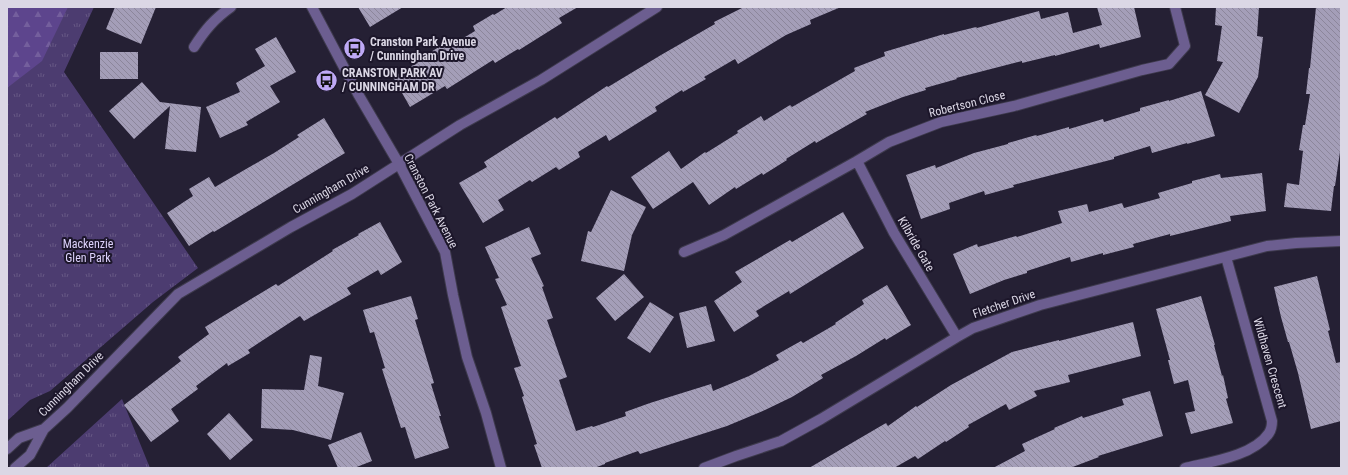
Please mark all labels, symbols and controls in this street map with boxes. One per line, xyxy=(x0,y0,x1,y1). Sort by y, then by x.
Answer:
place label: Cranston Park Avenue / Cunningham Drive xyxy=(370,35,476,63)
bus stop icon: Cranston Park Avenue / Cunningham Drive xyxy=(342,36,368,62)
place label: CRANSTON PARK AV / CUNNINGHAM DR xyxy=(342,66,443,94)
bus stop icon: CRANSTON PARK AV / CUNNINGHAM DR xyxy=(313,67,339,93)
street label: Robertson Close xyxy=(927,88,1007,120)
street label: Cranston Park Avenue xyxy=(401,151,461,251)
street label: Cunningham Drive xyxy=(290,161,372,217)
street label: Kilbride Gate xyxy=(895,214,937,274)
park label: Mackenzie Glen Park xyxy=(63,237,114,265)
street label: Fletcher Drive xyxy=(971,287,1037,321)
street label: Wildhaven Crescent xyxy=(1250,316,1290,410)
street label: Cunningham Drive xyxy=(36,348,107,419)

